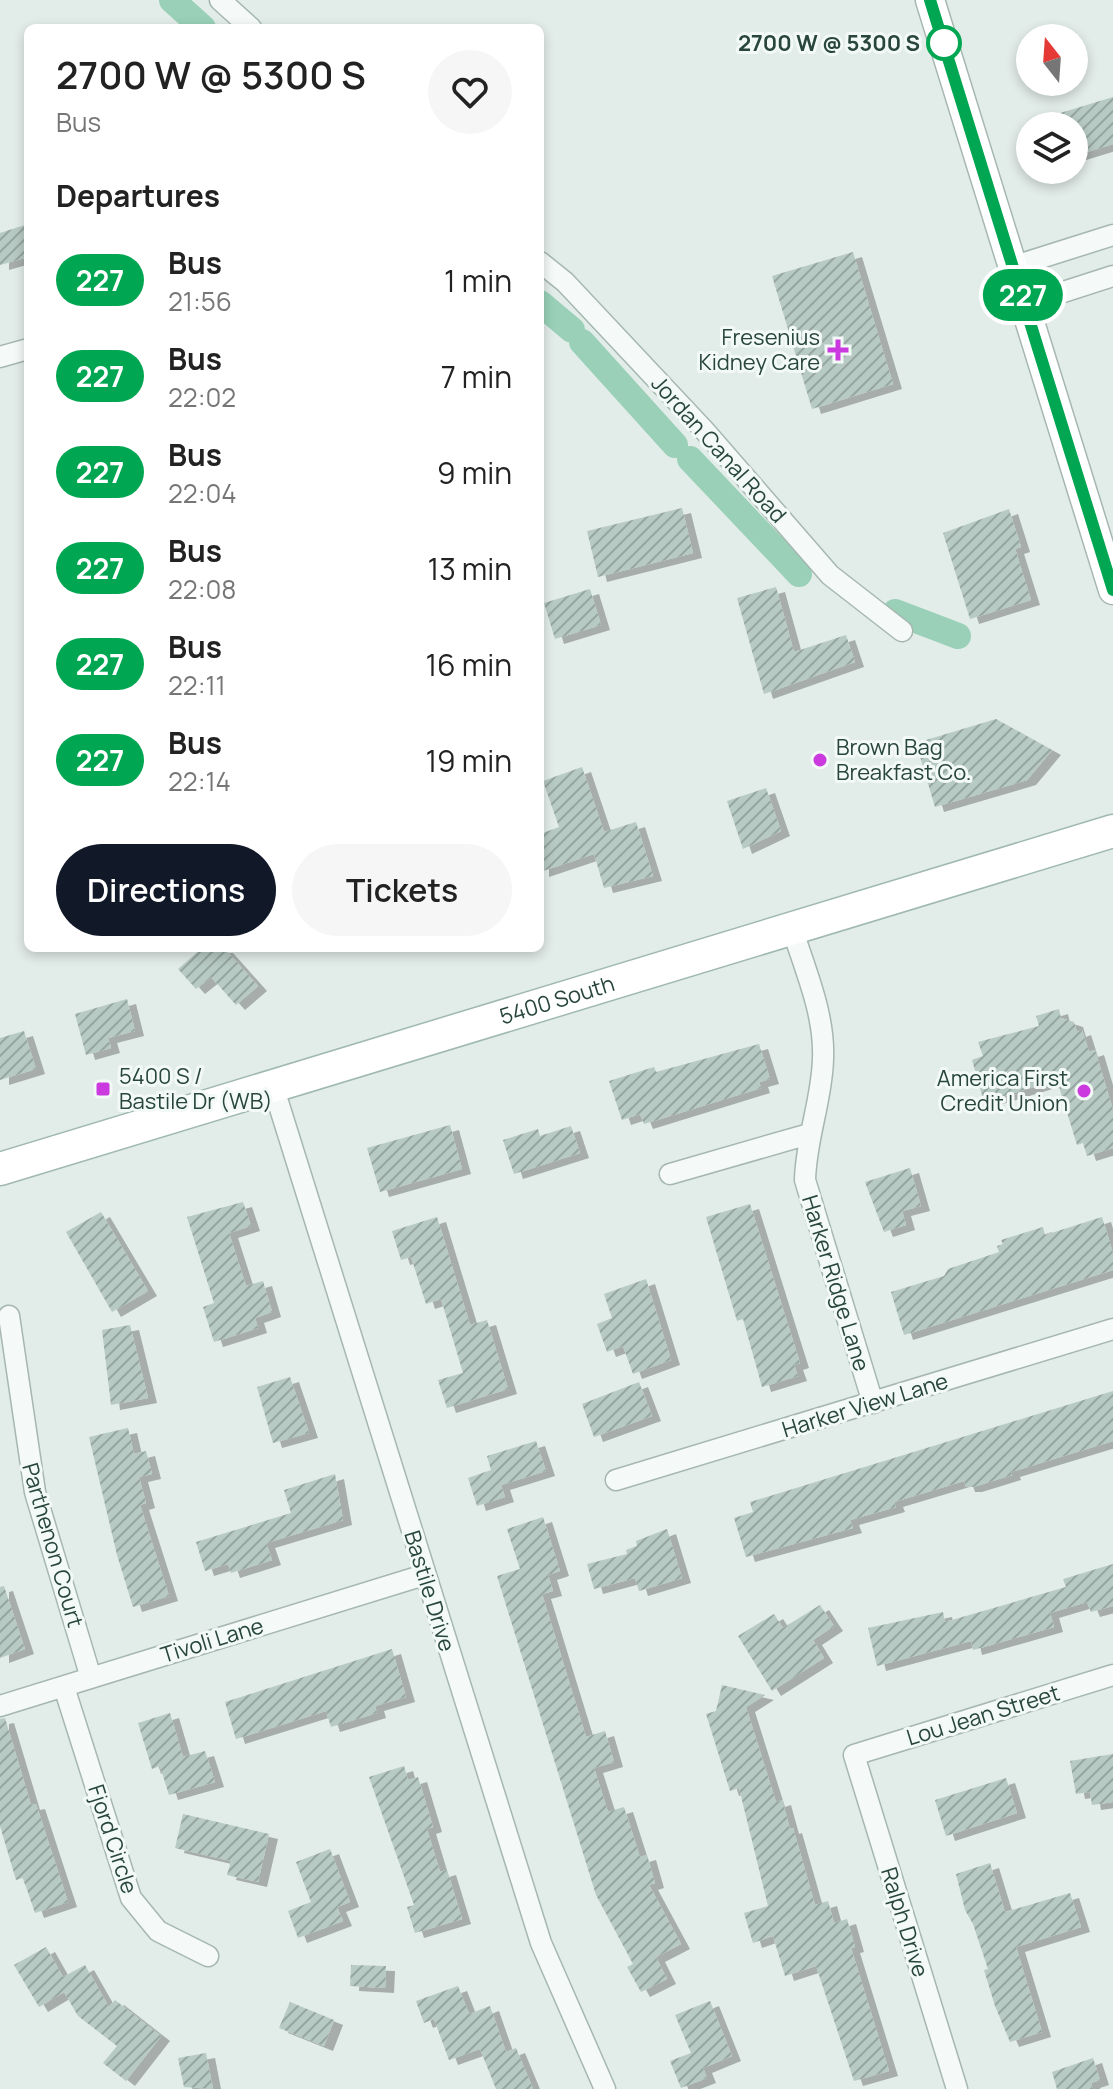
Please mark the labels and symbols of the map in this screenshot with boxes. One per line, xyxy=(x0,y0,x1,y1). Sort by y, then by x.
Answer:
north arrow xyxy=(1016,24,1088,96)
marker: 2700 W @ 5300 S xyxy=(927,26,961,60)
place label: 2700 W @ 5300 S xyxy=(738,28,920,58)
line badge: 227 xyxy=(977,269,1069,321)
place label: Fresenius Kidney Care xyxy=(699,322,820,377)
marker: Fresenius Kidney Care xyxy=(827,339,849,361)
street label: Jordan Canal Road xyxy=(645,369,793,529)
place label: Brown Bag Breakfast Co. xyxy=(836,732,971,787)
marker: Brown Bag Breakfast Co. xyxy=(811,751,829,769)
street label: 5400 South xyxy=(496,968,618,1031)
place label: 5400 S / Bastile Dr (WB) xyxy=(119,1061,273,1116)
place label: America First Credit Union xyxy=(937,1063,1068,1118)
marker: 5400 S / Bastile Dr (WB) xyxy=(94,1080,112,1098)
marker: America First Credit Union xyxy=(1075,1082,1093,1100)
street label: Harker Ridge Lane xyxy=(795,1191,877,1375)
street label: Harker View Lane xyxy=(778,1365,952,1444)
street label: Parthenon Court xyxy=(15,1459,91,1631)
street label: Bastile Drive xyxy=(397,1527,463,1655)
street label: Tivoli Lane xyxy=(157,1610,267,1670)
street label: Lou Jean Street xyxy=(903,1677,1064,1753)
street label: Fjord Circle xyxy=(81,1781,145,1898)
street label: Ralph Drive xyxy=(874,1864,936,1981)

